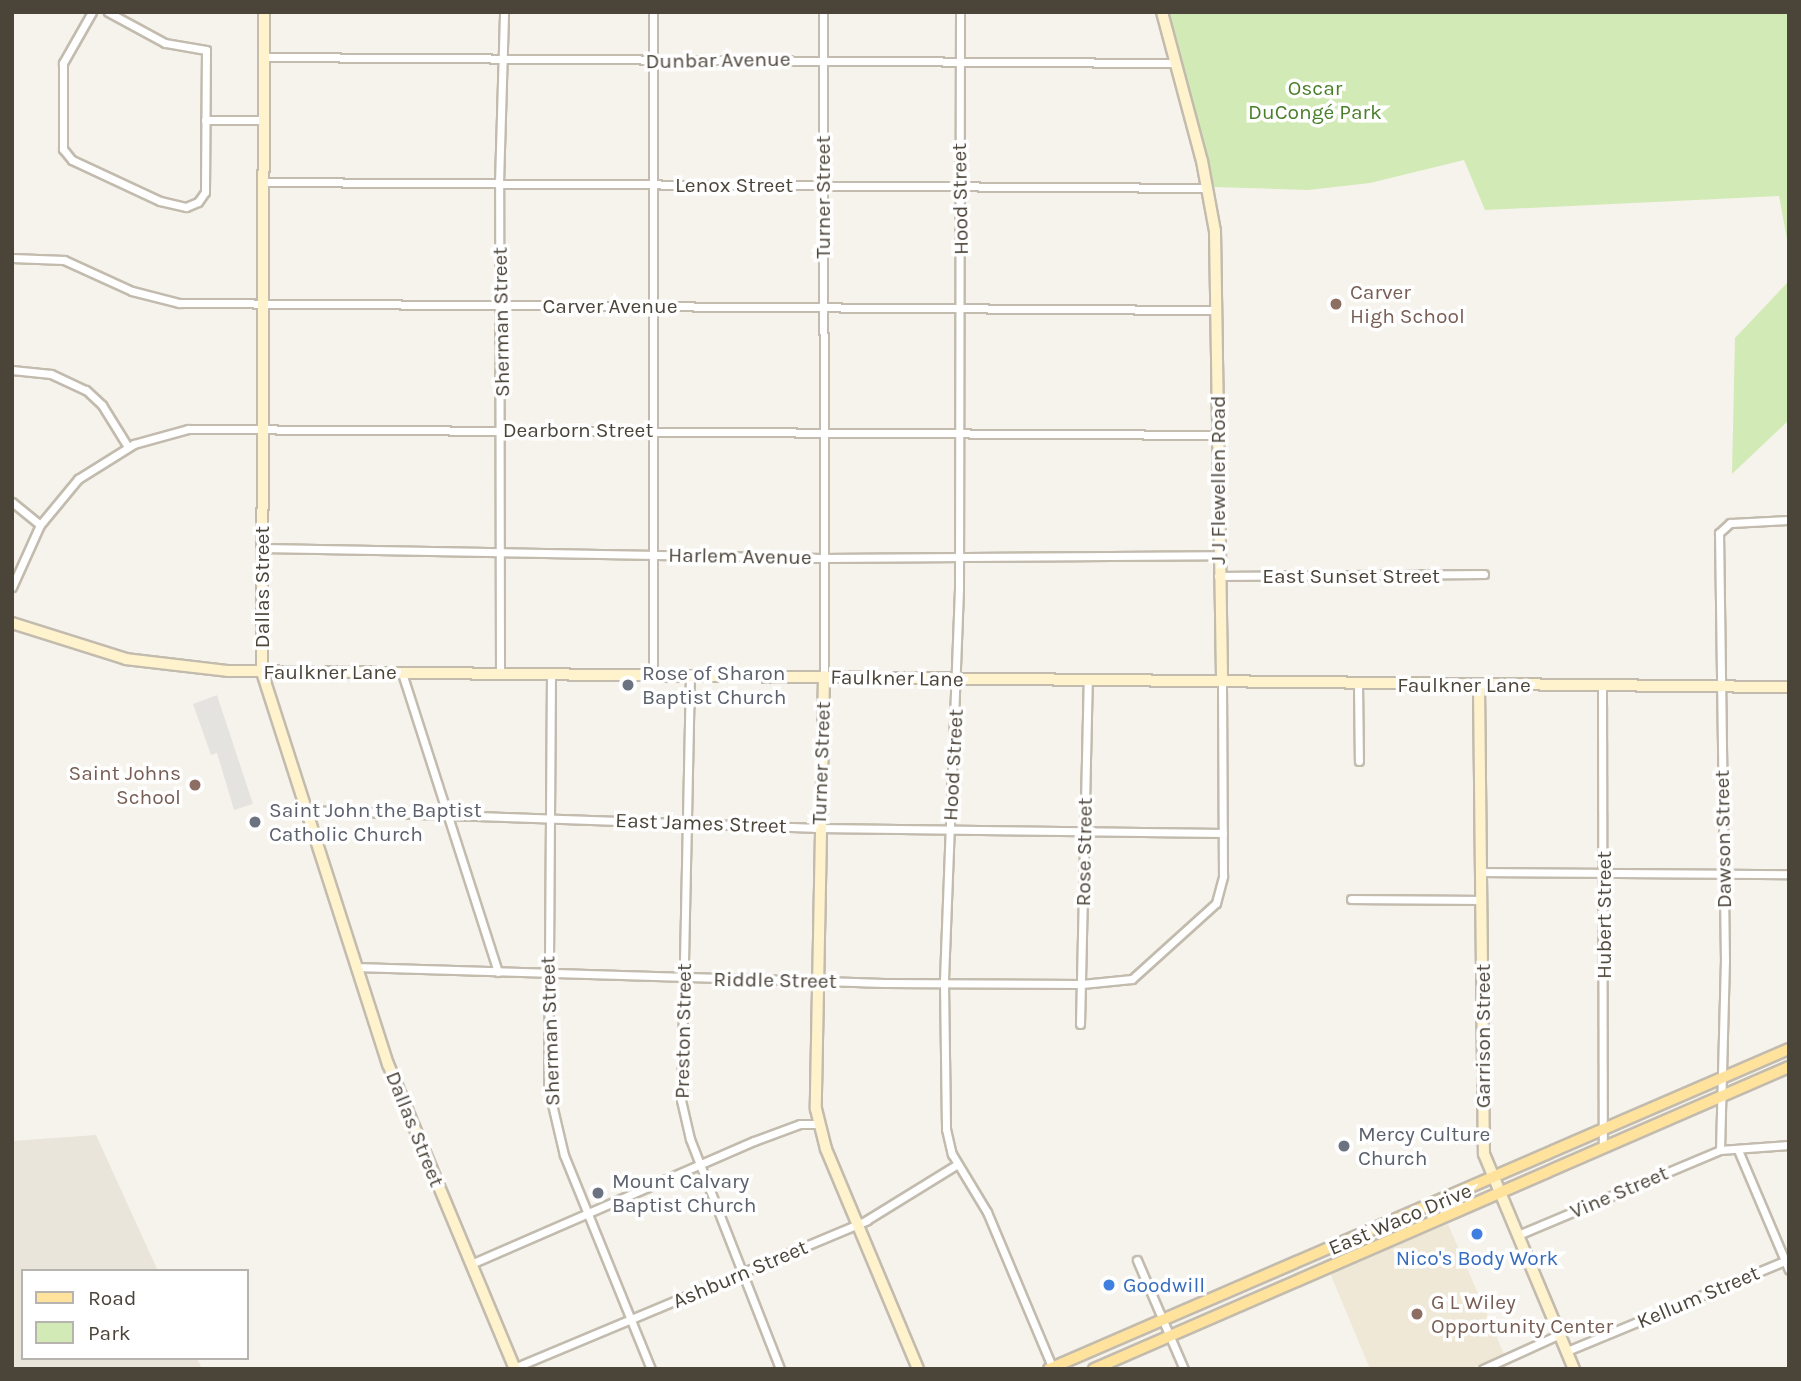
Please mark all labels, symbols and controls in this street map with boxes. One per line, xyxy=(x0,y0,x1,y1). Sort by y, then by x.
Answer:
street label: Dunbar Avenue xyxy=(645,46,791,74)
park label: Oscar DuCongé Park xyxy=(1248,75,1382,125)
street label: Turner Street xyxy=(810,135,836,259)
street label: Hood Street xyxy=(946,143,974,255)
street label: Lenox Street xyxy=(675,172,793,198)
street label: Sherman Street xyxy=(487,247,515,397)
place label: Carver High School xyxy=(1350,279,1465,329)
street label: Carver Avenue xyxy=(542,293,678,319)
marker: Carver High School xyxy=(1328,296,1344,312)
street label: J J Flewellen Road xyxy=(1205,395,1231,565)
street label: Dearborn Street xyxy=(503,417,653,443)
street label: Dallas Street xyxy=(249,526,275,648)
street label: Harlem Avenue xyxy=(668,542,812,570)
street label: East Sunset Street xyxy=(1262,563,1440,589)
street label: Faulkner Lane xyxy=(263,659,397,685)
place label: Rose of Sharon Baptist Church xyxy=(642,660,786,710)
street label: Faulkner Lane xyxy=(830,664,964,692)
street label: Faulkner Lane xyxy=(1397,672,1531,698)
marker: Rose of Sharon Baptist Church xyxy=(620,677,636,693)
street label: Turner Street xyxy=(806,701,836,825)
street label: Hood Street xyxy=(937,708,969,822)
place label: Saint Johns School xyxy=(69,760,181,810)
street label: Dawson Street xyxy=(1709,770,1737,908)
marker: Saint Johns School xyxy=(187,777,203,793)
place label: Saint John the Baptist Catholic Church xyxy=(269,797,482,847)
street label: Rose Street xyxy=(1070,797,1098,907)
street label: East James Street xyxy=(615,807,787,839)
marker: Saint John the Baptist Catholic Church xyxy=(247,814,263,830)
street label: Hubert Street xyxy=(1591,851,1617,979)
street label: Sherman Street xyxy=(535,955,565,1107)
street label: Preston Street xyxy=(669,963,697,1099)
street label: Garrison Street xyxy=(1470,964,1496,1108)
street label: Riddle Street xyxy=(713,966,837,994)
street label: Dallas Street xyxy=(380,1068,450,1190)
place label: Mercy Culture Church xyxy=(1358,1121,1490,1171)
marker: Mercy Culture Church xyxy=(1336,1138,1352,1154)
street label: Vine Street xyxy=(1566,1160,1672,1224)
place label: Mount Calvary Baptist Church xyxy=(612,1168,756,1218)
street label: East Waco Drive xyxy=(1325,1177,1475,1261)
marker: Mount Calvary Baptist Church xyxy=(590,1185,606,1201)
marker: Nico's Body Work xyxy=(1469,1226,1485,1242)
street label: Ashburn Street xyxy=(669,1234,811,1314)
place label: Nico's Body Work xyxy=(1396,1245,1558,1271)
street label: Kellum Street xyxy=(1633,1260,1763,1334)
legend xyxy=(21,1269,248,1360)
place label: Goodwill xyxy=(1123,1272,1205,1298)
marker: Goodwill xyxy=(1101,1277,1117,1293)
text: Road xyxy=(88,1286,136,1310)
place label: G L Wiley Opportunity Center xyxy=(1431,1289,1613,1339)
marker: G L Wiley Opportunity Center xyxy=(1409,1306,1425,1322)
text: Park xyxy=(88,1321,131,1345)

